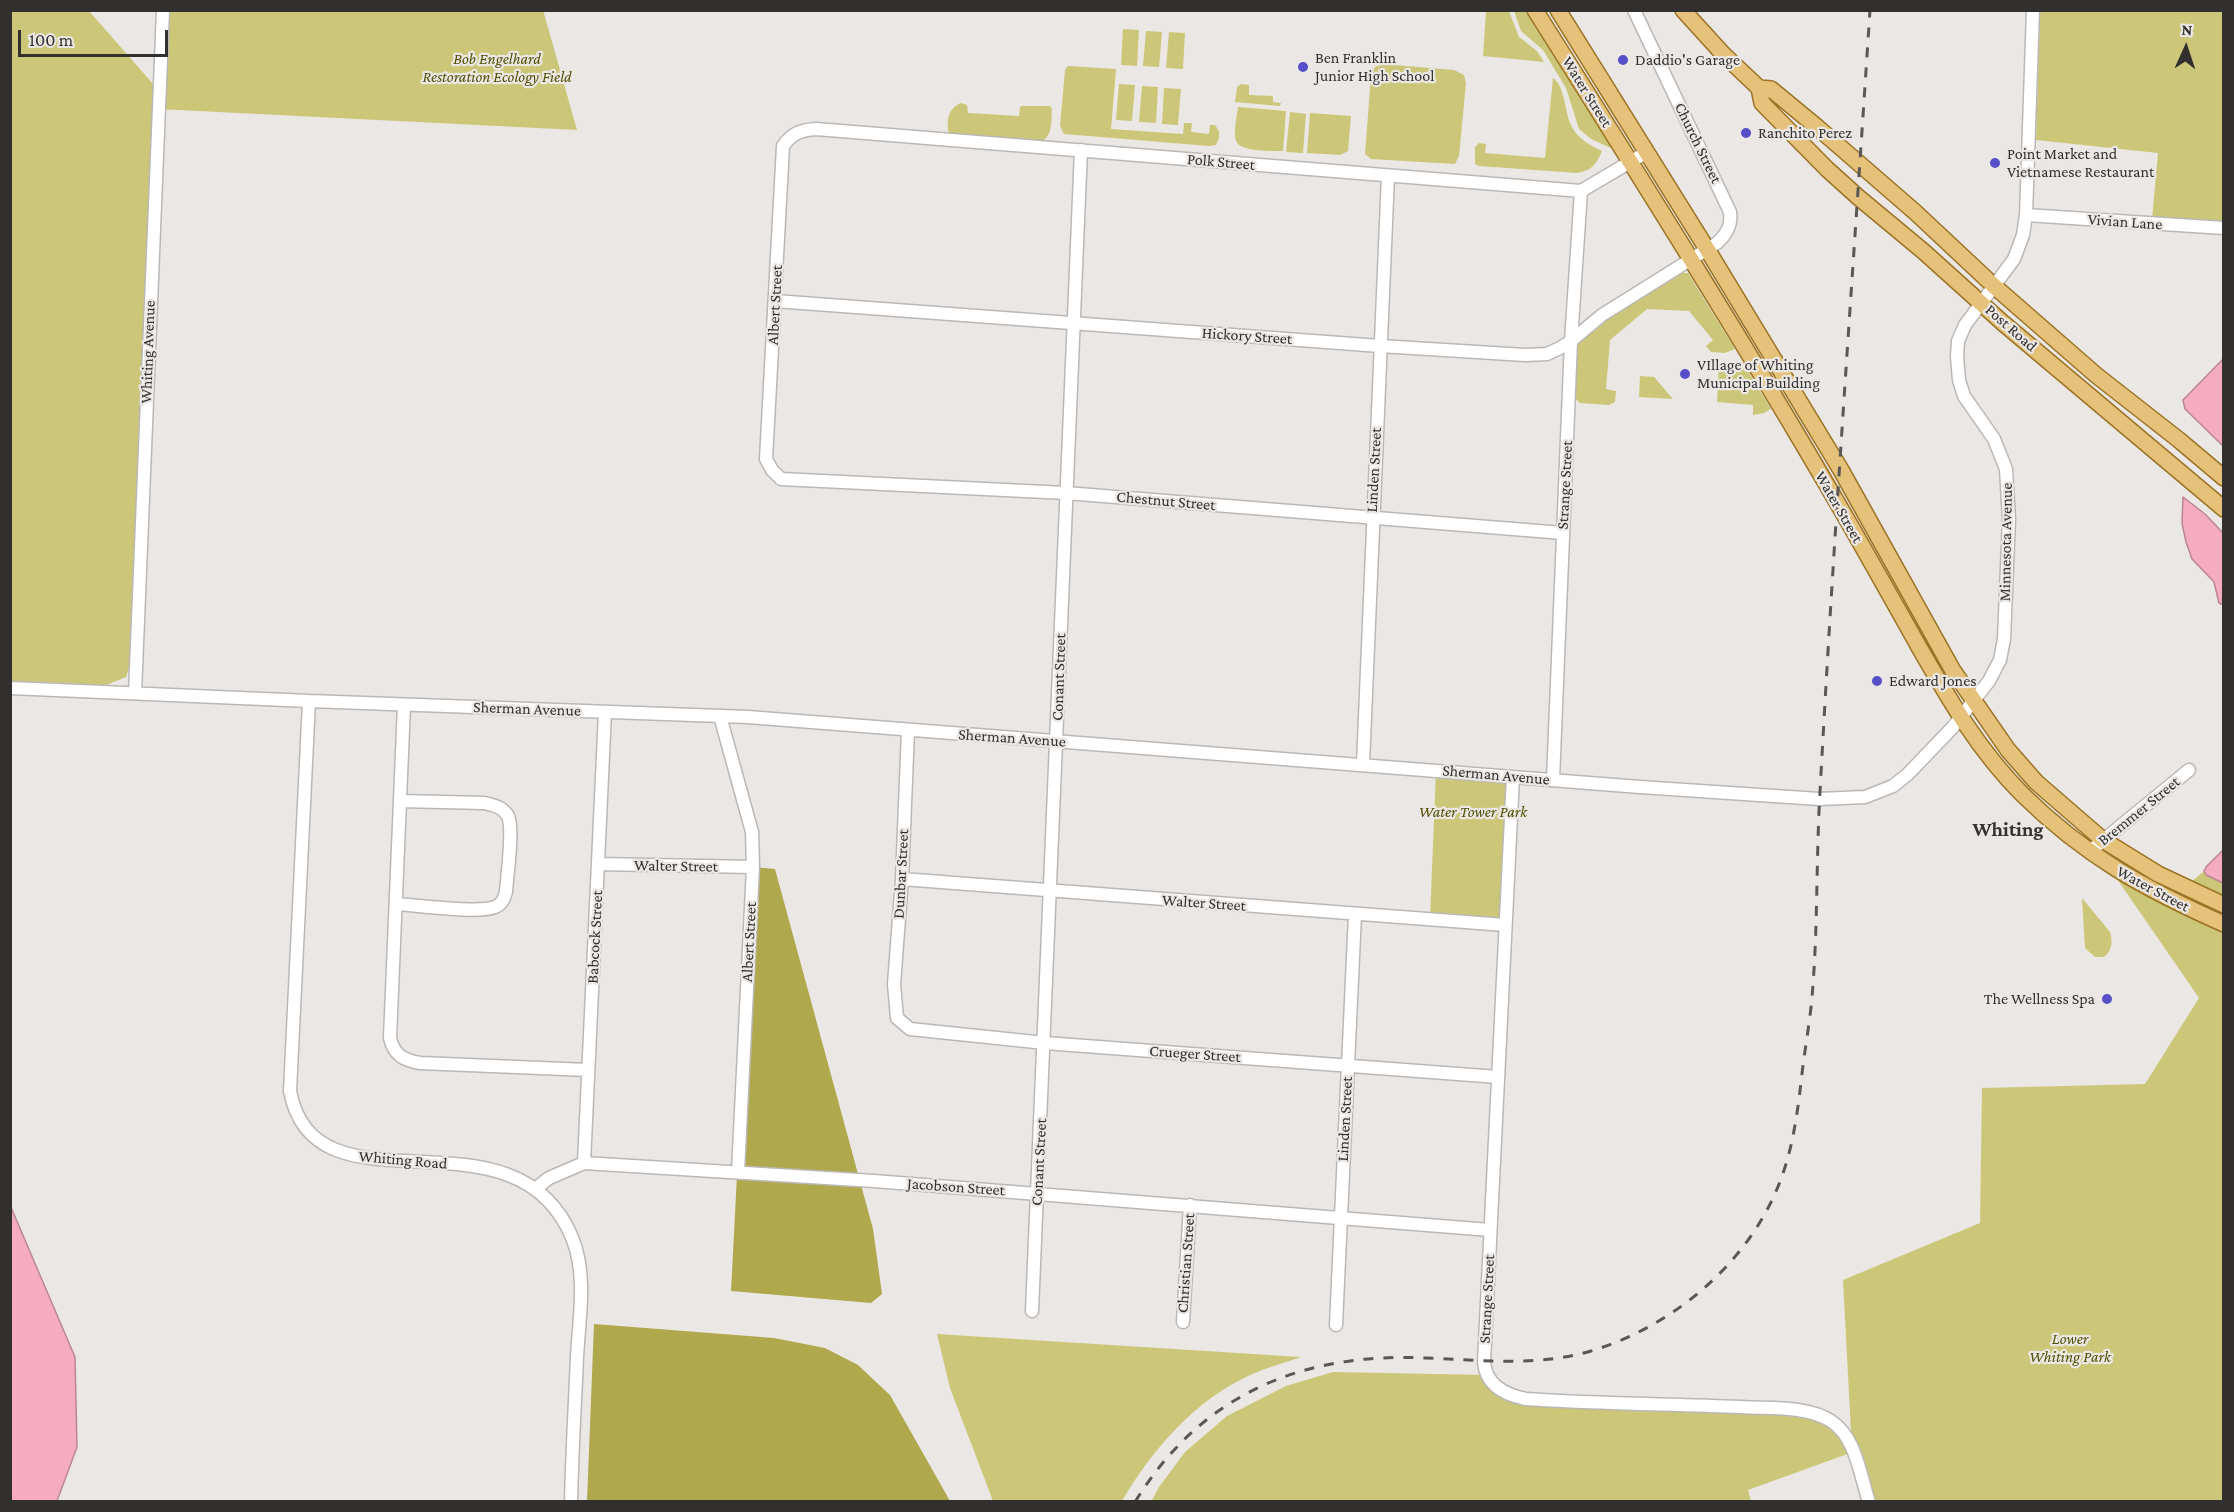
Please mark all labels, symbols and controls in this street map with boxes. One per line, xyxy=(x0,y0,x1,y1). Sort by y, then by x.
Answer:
scale bar xyxy=(21,18,171,56)
north arrow xyxy=(2156,18,2216,78)
text: N xyxy=(2181,21,2193,38)
text: 100 m xyxy=(29,30,73,50)
place label: Ben Franklin Junior High School xyxy=(1315,48,1434,86)
park label: Bob Engelhard Restoration Ecology Field xyxy=(422,49,572,87)
place label: Daddio's Garage xyxy=(1635,50,1740,70)
street label: Water Street xyxy=(1558,53,1616,131)
marker: Daddio's Garage xyxy=(1616,53,1630,67)
marker: Ben Franklin Junior High School xyxy=(1296,60,1310,74)
street label: Church Street xyxy=(1670,99,1726,187)
place label: Ranchito Perez xyxy=(1758,123,1852,143)
marker: Ranchito Perez xyxy=(1739,126,1753,140)
place label: Point Market and Vietnamese Restaurant xyxy=(2007,144,2154,182)
street label: Polk Street xyxy=(1186,149,1256,175)
marker: Point Market and Vietnamese Restaurant xyxy=(1988,156,2002,170)
street label: Vivian Lane xyxy=(2087,210,2163,234)
street label: Albert Street xyxy=(763,265,787,345)
street label: Whiting Avenue xyxy=(137,300,159,404)
street label: Post Road xyxy=(1981,300,2041,356)
street label: Hickory Street xyxy=(1201,323,1293,349)
place label: VIllage of Whiting Municipal Building xyxy=(1697,355,1820,393)
marker: VIllage of Whiting Municipal Building xyxy=(1678,367,1692,381)
street label: Linden Street xyxy=(1362,427,1386,513)
street label: Strange Street xyxy=(1553,440,1577,530)
street label: Water Street xyxy=(1811,468,1867,546)
street label: Minnesota Avenue xyxy=(1995,483,2017,601)
street label: Chestnut Street xyxy=(1116,487,1216,515)
street label: Conant Street xyxy=(1048,633,1070,721)
place label: Edward Jones xyxy=(1889,671,1977,691)
marker: Edward Jones xyxy=(1870,674,1884,688)
street label: Sherman Avenue xyxy=(473,698,581,720)
street label: Sherman Avenue xyxy=(958,725,1066,751)
street label: Sherman Avenue xyxy=(1441,761,1551,789)
street label: Bremmer Street xyxy=(2094,772,2184,850)
park label: Water Tower Park xyxy=(1419,802,1527,822)
district label: Whiting xyxy=(1973,818,2043,842)
street label: Dunbar Street xyxy=(889,829,913,919)
street label: Walter Street xyxy=(634,856,718,876)
street label: Water Street xyxy=(2113,862,2193,916)
street label: Babcock Street xyxy=(583,890,607,984)
street label: Walter Street xyxy=(1161,890,1247,916)
street label: Albert Street xyxy=(737,902,761,982)
place label: The Wellness Spa xyxy=(1984,989,2095,1009)
marker: The Wellness Spa xyxy=(2100,992,2114,1006)
street label: Crueger Street xyxy=(1149,1041,1241,1067)
street label: Linden Street xyxy=(1333,1076,1357,1162)
street label: Conant Street xyxy=(1027,1118,1051,1206)
street label: Whiting Road xyxy=(358,1147,448,1173)
street label: Jacobson Street xyxy=(906,1174,1006,1200)
street label: Christian Street xyxy=(1173,1212,1199,1314)
street label: Strange Street xyxy=(1475,1254,1499,1344)
park label: Lower Whiting Park xyxy=(2029,1329,2111,1367)

